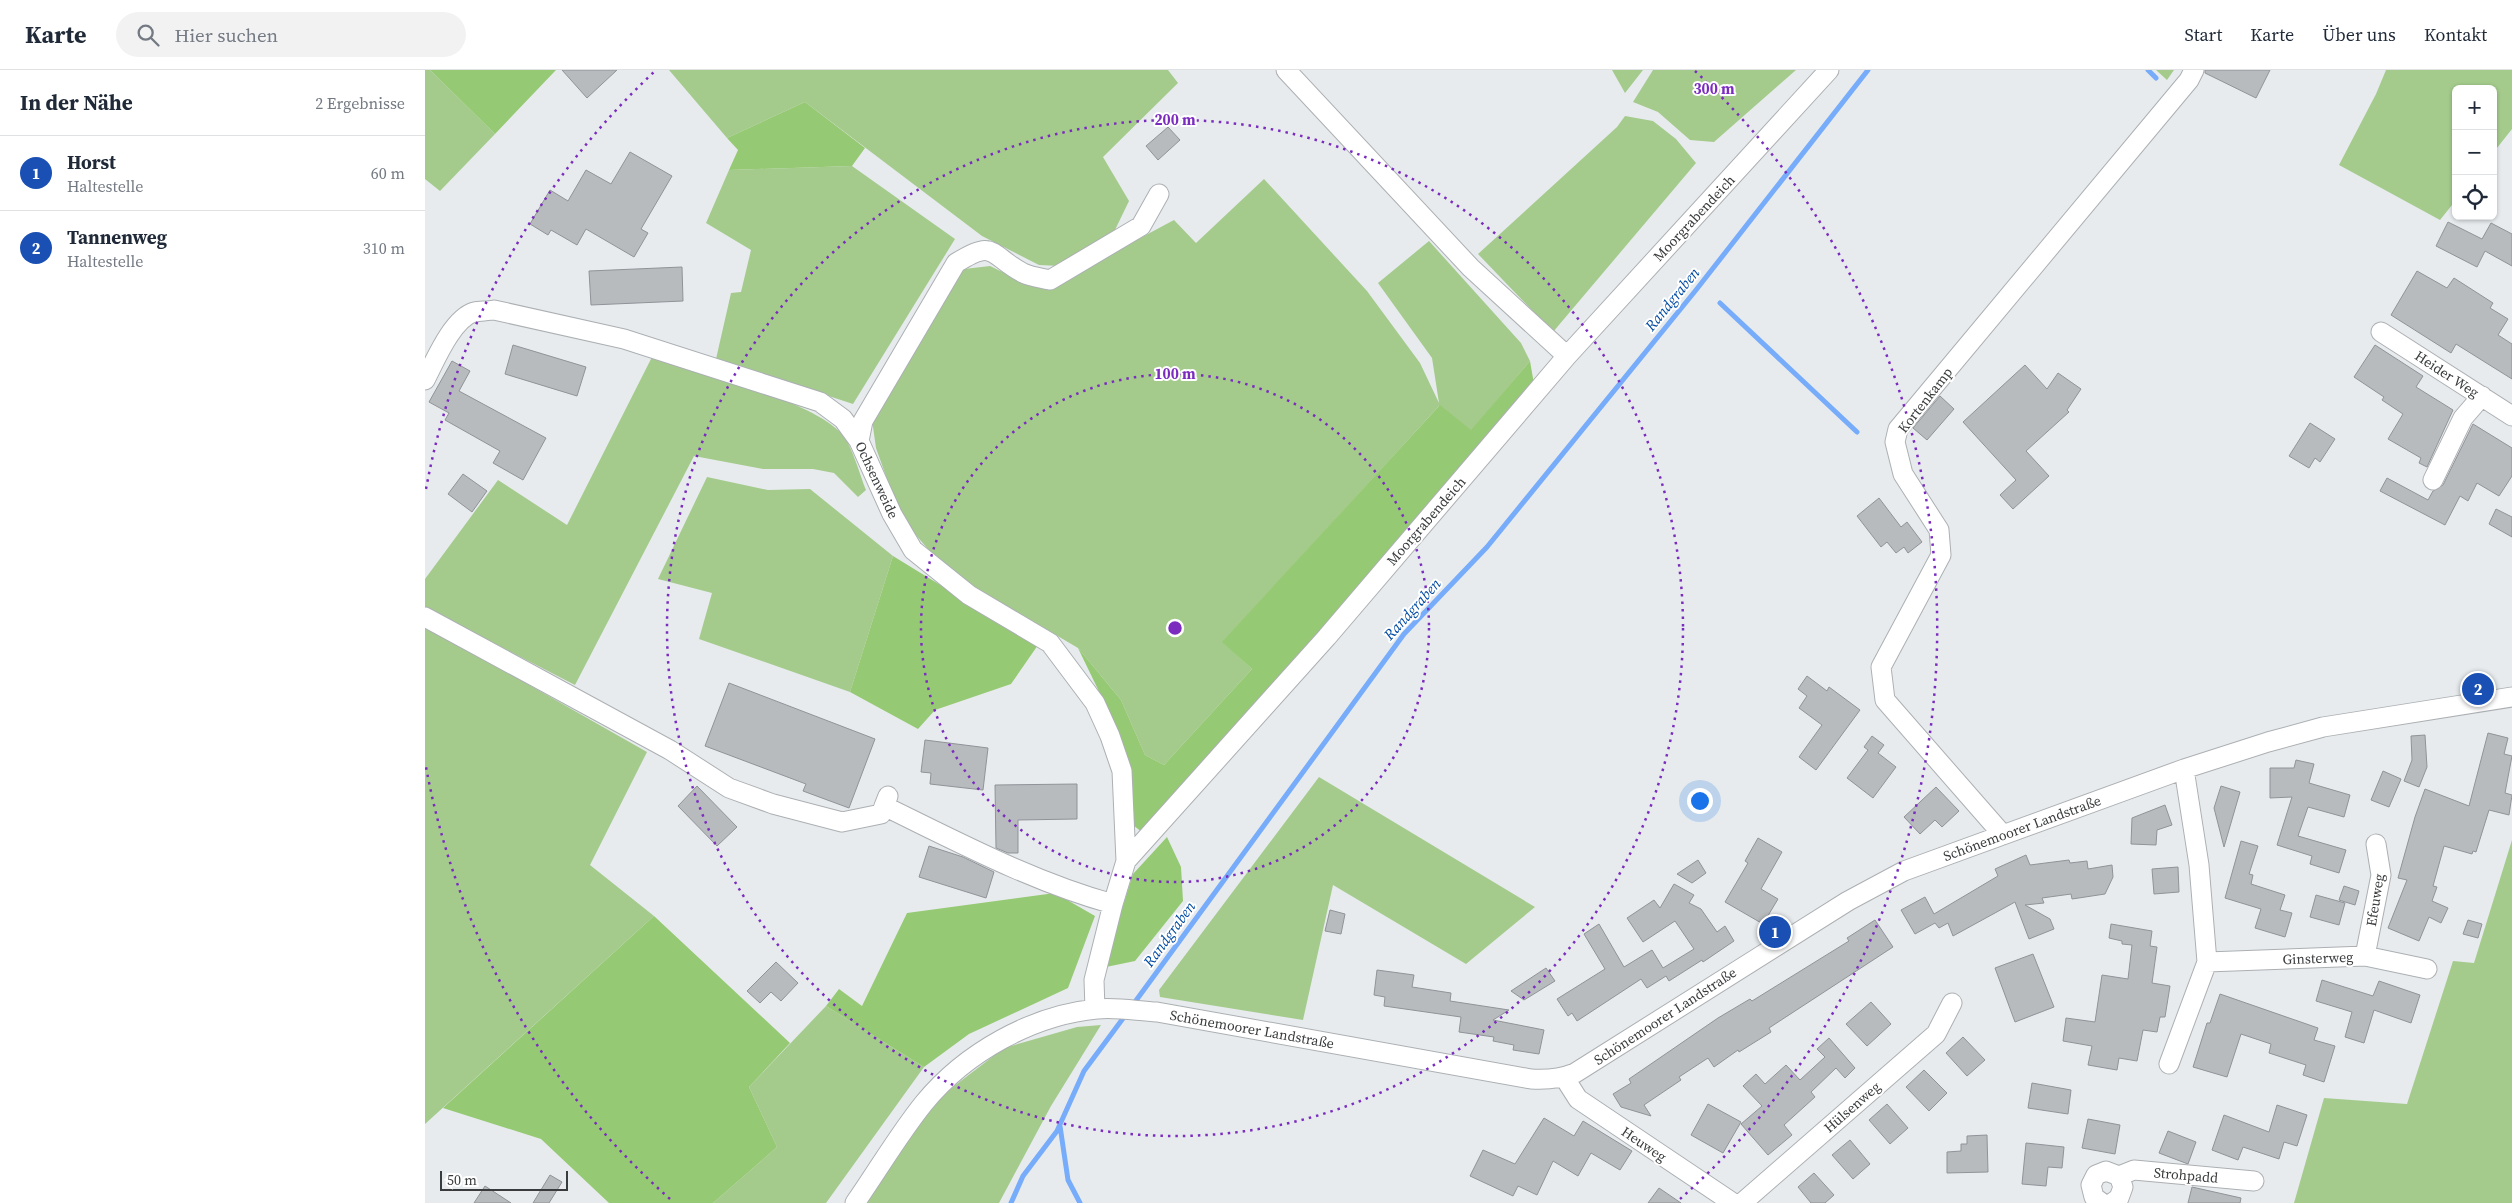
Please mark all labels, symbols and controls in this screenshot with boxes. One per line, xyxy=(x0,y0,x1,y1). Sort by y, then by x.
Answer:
search box xyxy=(116,12,466,57)
text: Karte xyxy=(25,18,86,51)
icon: search xyxy=(134,21,162,49)
text: Hier suchen xyxy=(174,22,278,48)
text: Start xyxy=(2185,22,2222,47)
text: Karte xyxy=(2250,22,2294,47)
text: Über uns xyxy=(2322,22,2396,47)
text: Kontakt xyxy=(2424,22,2487,47)
text: 300 m xyxy=(1693,78,1735,99)
map controls xyxy=(2452,85,2497,220)
button: + xyxy=(2452,85,2497,130)
text: In der Nähe xyxy=(20,88,133,117)
text: 2 Ergebnisse xyxy=(315,92,405,114)
text: 200 m xyxy=(1154,109,1196,130)
button: − xyxy=(2452,130,2497,175)
text: Horst xyxy=(67,149,116,175)
text: 1 xyxy=(32,162,40,184)
text: 60 m xyxy=(371,162,405,184)
street label: Moorgrabendeich xyxy=(1649,170,1739,266)
text: Haltestelle xyxy=(67,175,143,197)
button: locate xyxy=(2452,175,2497,220)
text: Tannenweg xyxy=(67,224,167,250)
text: 2 xyxy=(32,237,40,259)
text: 310 m xyxy=(363,237,405,259)
text: Haltestelle xyxy=(67,250,143,272)
water label: Randgraben xyxy=(1639,262,1705,336)
street label: Heider Weg xyxy=(2411,346,2483,402)
text: 100 m xyxy=(1154,363,1196,384)
street label: Kortenkamp xyxy=(1893,363,1957,437)
street label: Ochsenweide xyxy=(850,438,904,522)
street label: Moorgrabendeich xyxy=(1382,472,1470,570)
water label: Randgraben xyxy=(1378,573,1446,645)
centre of rings xyxy=(1166,619,1184,637)
pin: 2 xyxy=(2462,670,2494,708)
your location xyxy=(1687,788,1713,814)
street label: Schönemoorer Landstraße xyxy=(1940,790,2104,866)
street label: Efeuweg xyxy=(2361,872,2389,928)
water label: Randgraben xyxy=(1137,897,1200,972)
pin: 1 xyxy=(1759,913,1791,951)
street label: Ginsterweg xyxy=(2282,947,2354,969)
street label: Schönemoorer Landstraße xyxy=(1590,962,1740,1070)
street label: Schönemoorer Landstraße xyxy=(1168,1005,1336,1053)
street label: Hülsenweg xyxy=(1819,1077,1885,1137)
street label: Heuweg xyxy=(1617,1122,1671,1166)
street label: Strohpadd xyxy=(2153,1162,2219,1188)
scale bar xyxy=(440,1168,567,1191)
text: 50 m xyxy=(447,1170,477,1190)

